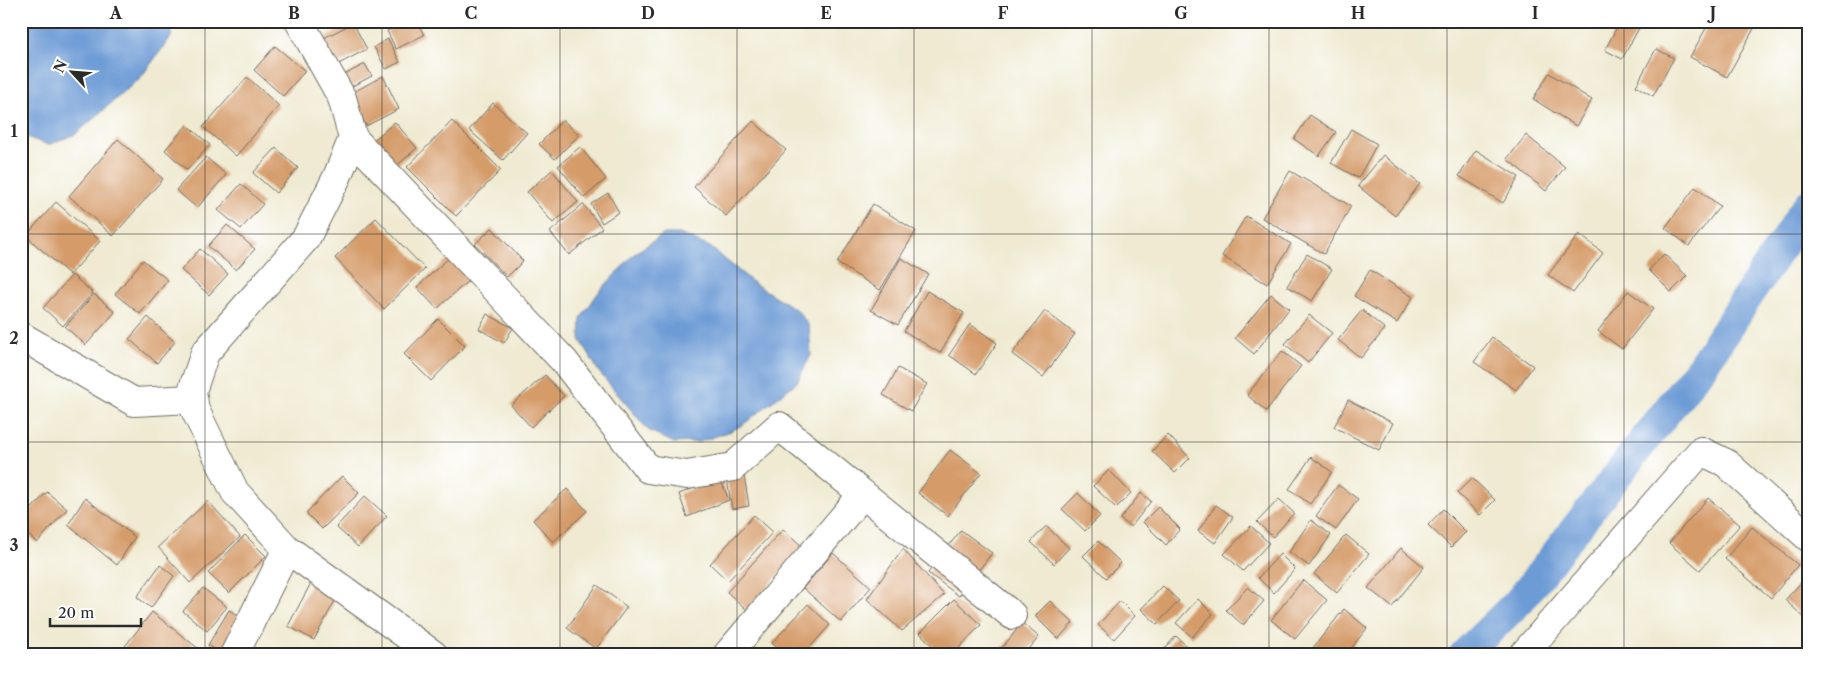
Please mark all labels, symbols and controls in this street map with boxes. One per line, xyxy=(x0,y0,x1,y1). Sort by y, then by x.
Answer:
text: A xyxy=(109,3,123,23)
text: B xyxy=(288,3,300,23)
text: C xyxy=(465,3,477,23)
text: D xyxy=(641,3,655,23)
text: E xyxy=(820,3,832,23)
text: F xyxy=(998,3,1009,23)
text: G xyxy=(1174,3,1188,23)
text: H xyxy=(1351,3,1365,23)
text: I xyxy=(1532,3,1539,23)
text: J xyxy=(1707,3,1716,23)
north arrow xyxy=(48,48,98,98)
text: N xyxy=(50,57,71,76)
text: 1 xyxy=(10,121,18,141)
text: 2 xyxy=(9,328,19,348)
text: 3 xyxy=(9,535,19,555)
scale bar xyxy=(50,596,141,628)
text: 20 m xyxy=(58,603,94,622)

